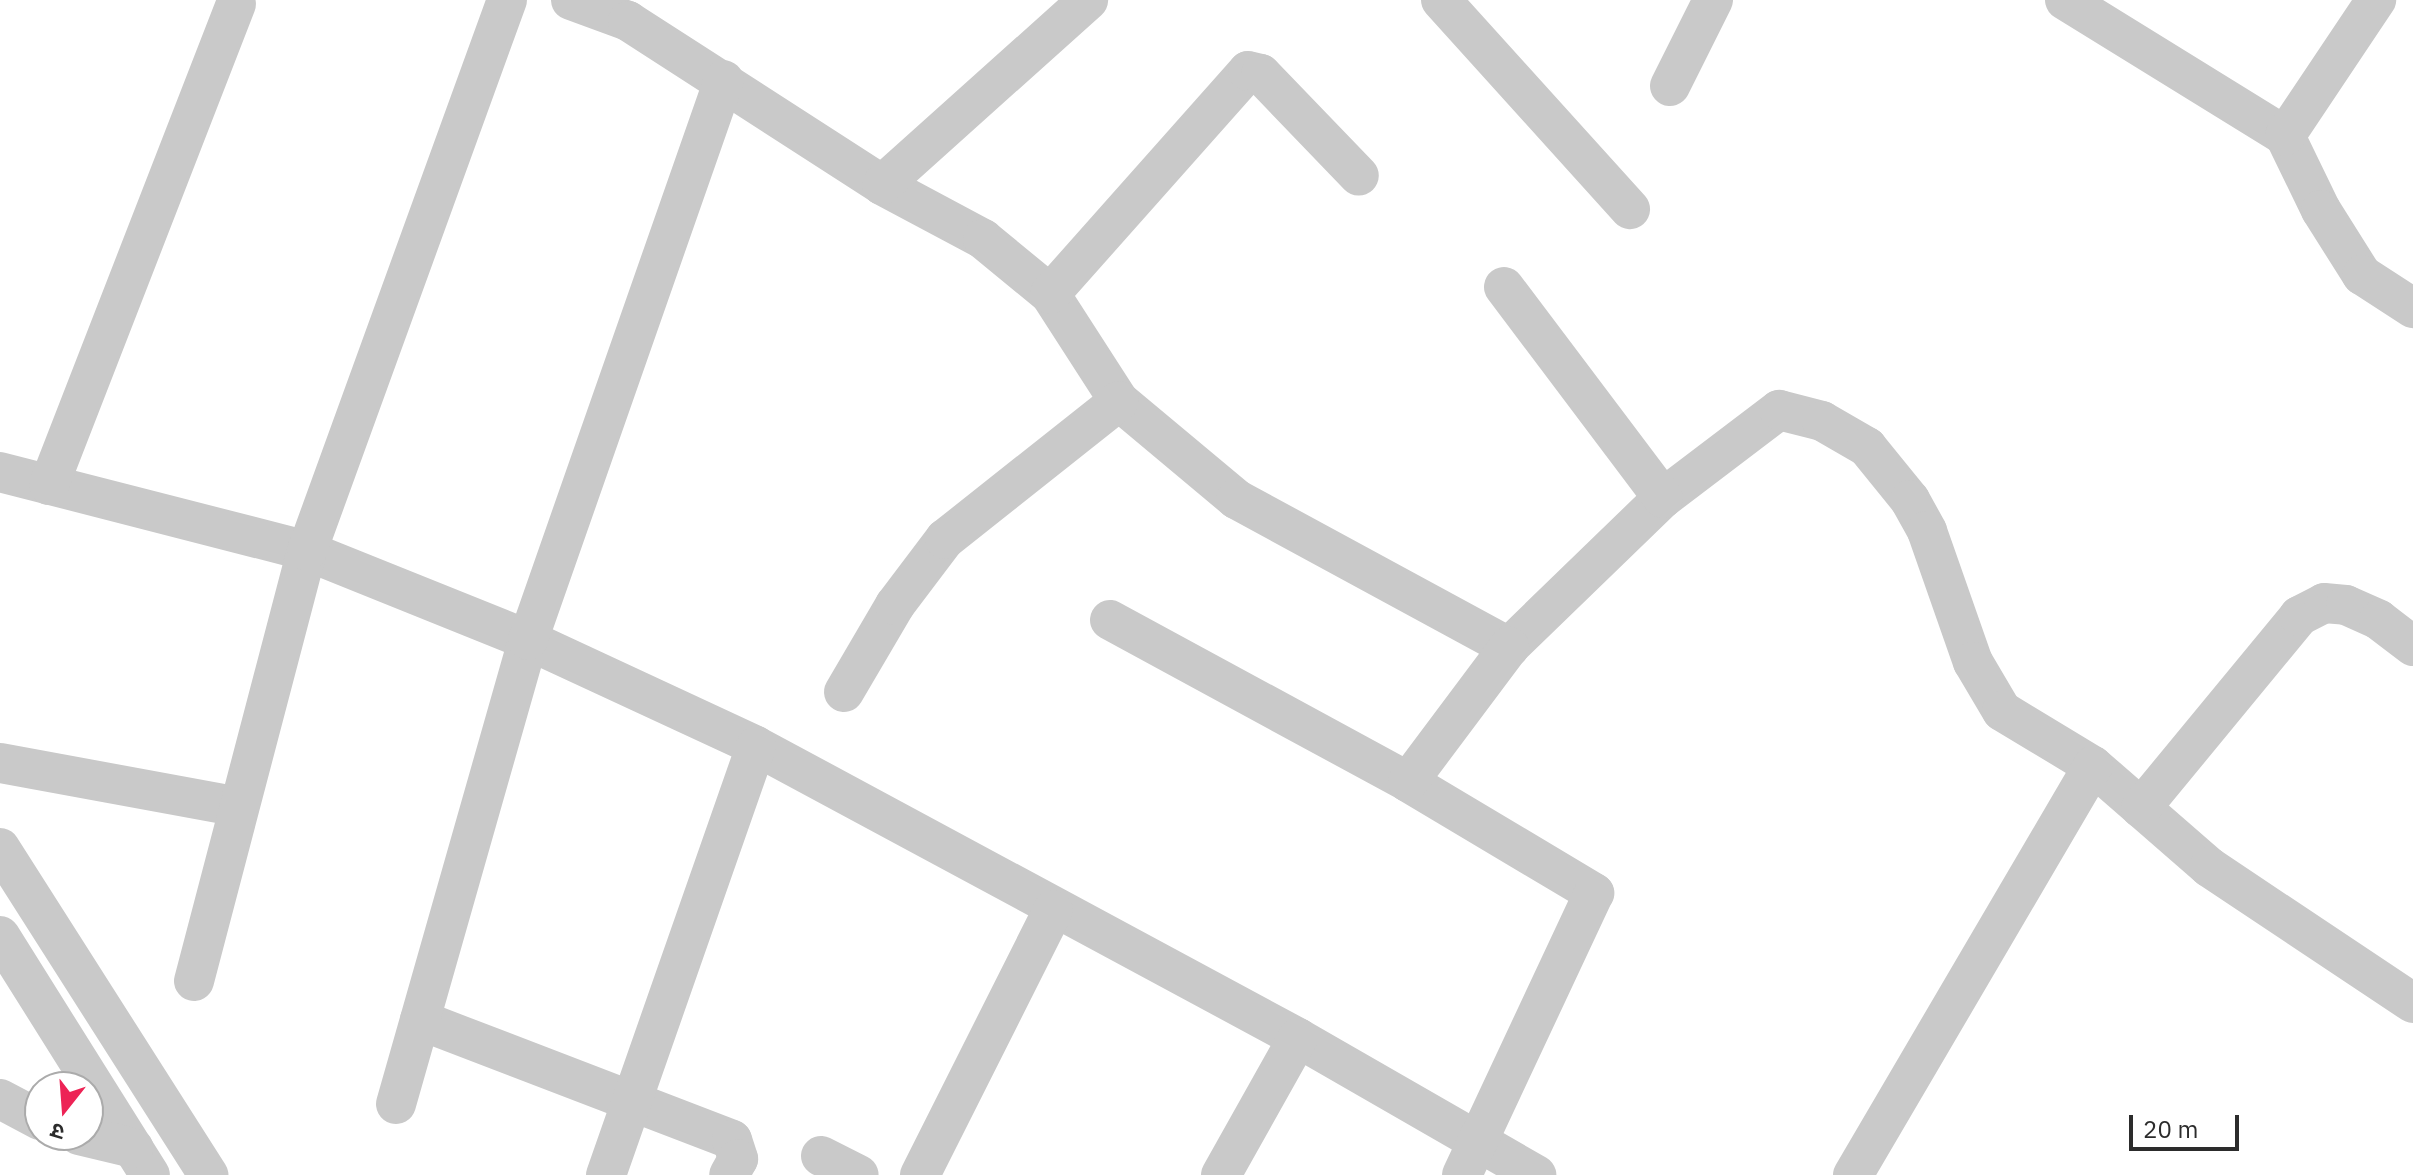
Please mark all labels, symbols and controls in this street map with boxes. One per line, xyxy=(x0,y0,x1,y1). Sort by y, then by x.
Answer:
north arrow xyxy=(24,1071,104,1151)
scale bar xyxy=(2133,1099,2243,1149)
text: 20 m xyxy=(2143,1113,2198,1145)
text: उ xyxy=(47,1117,68,1148)

